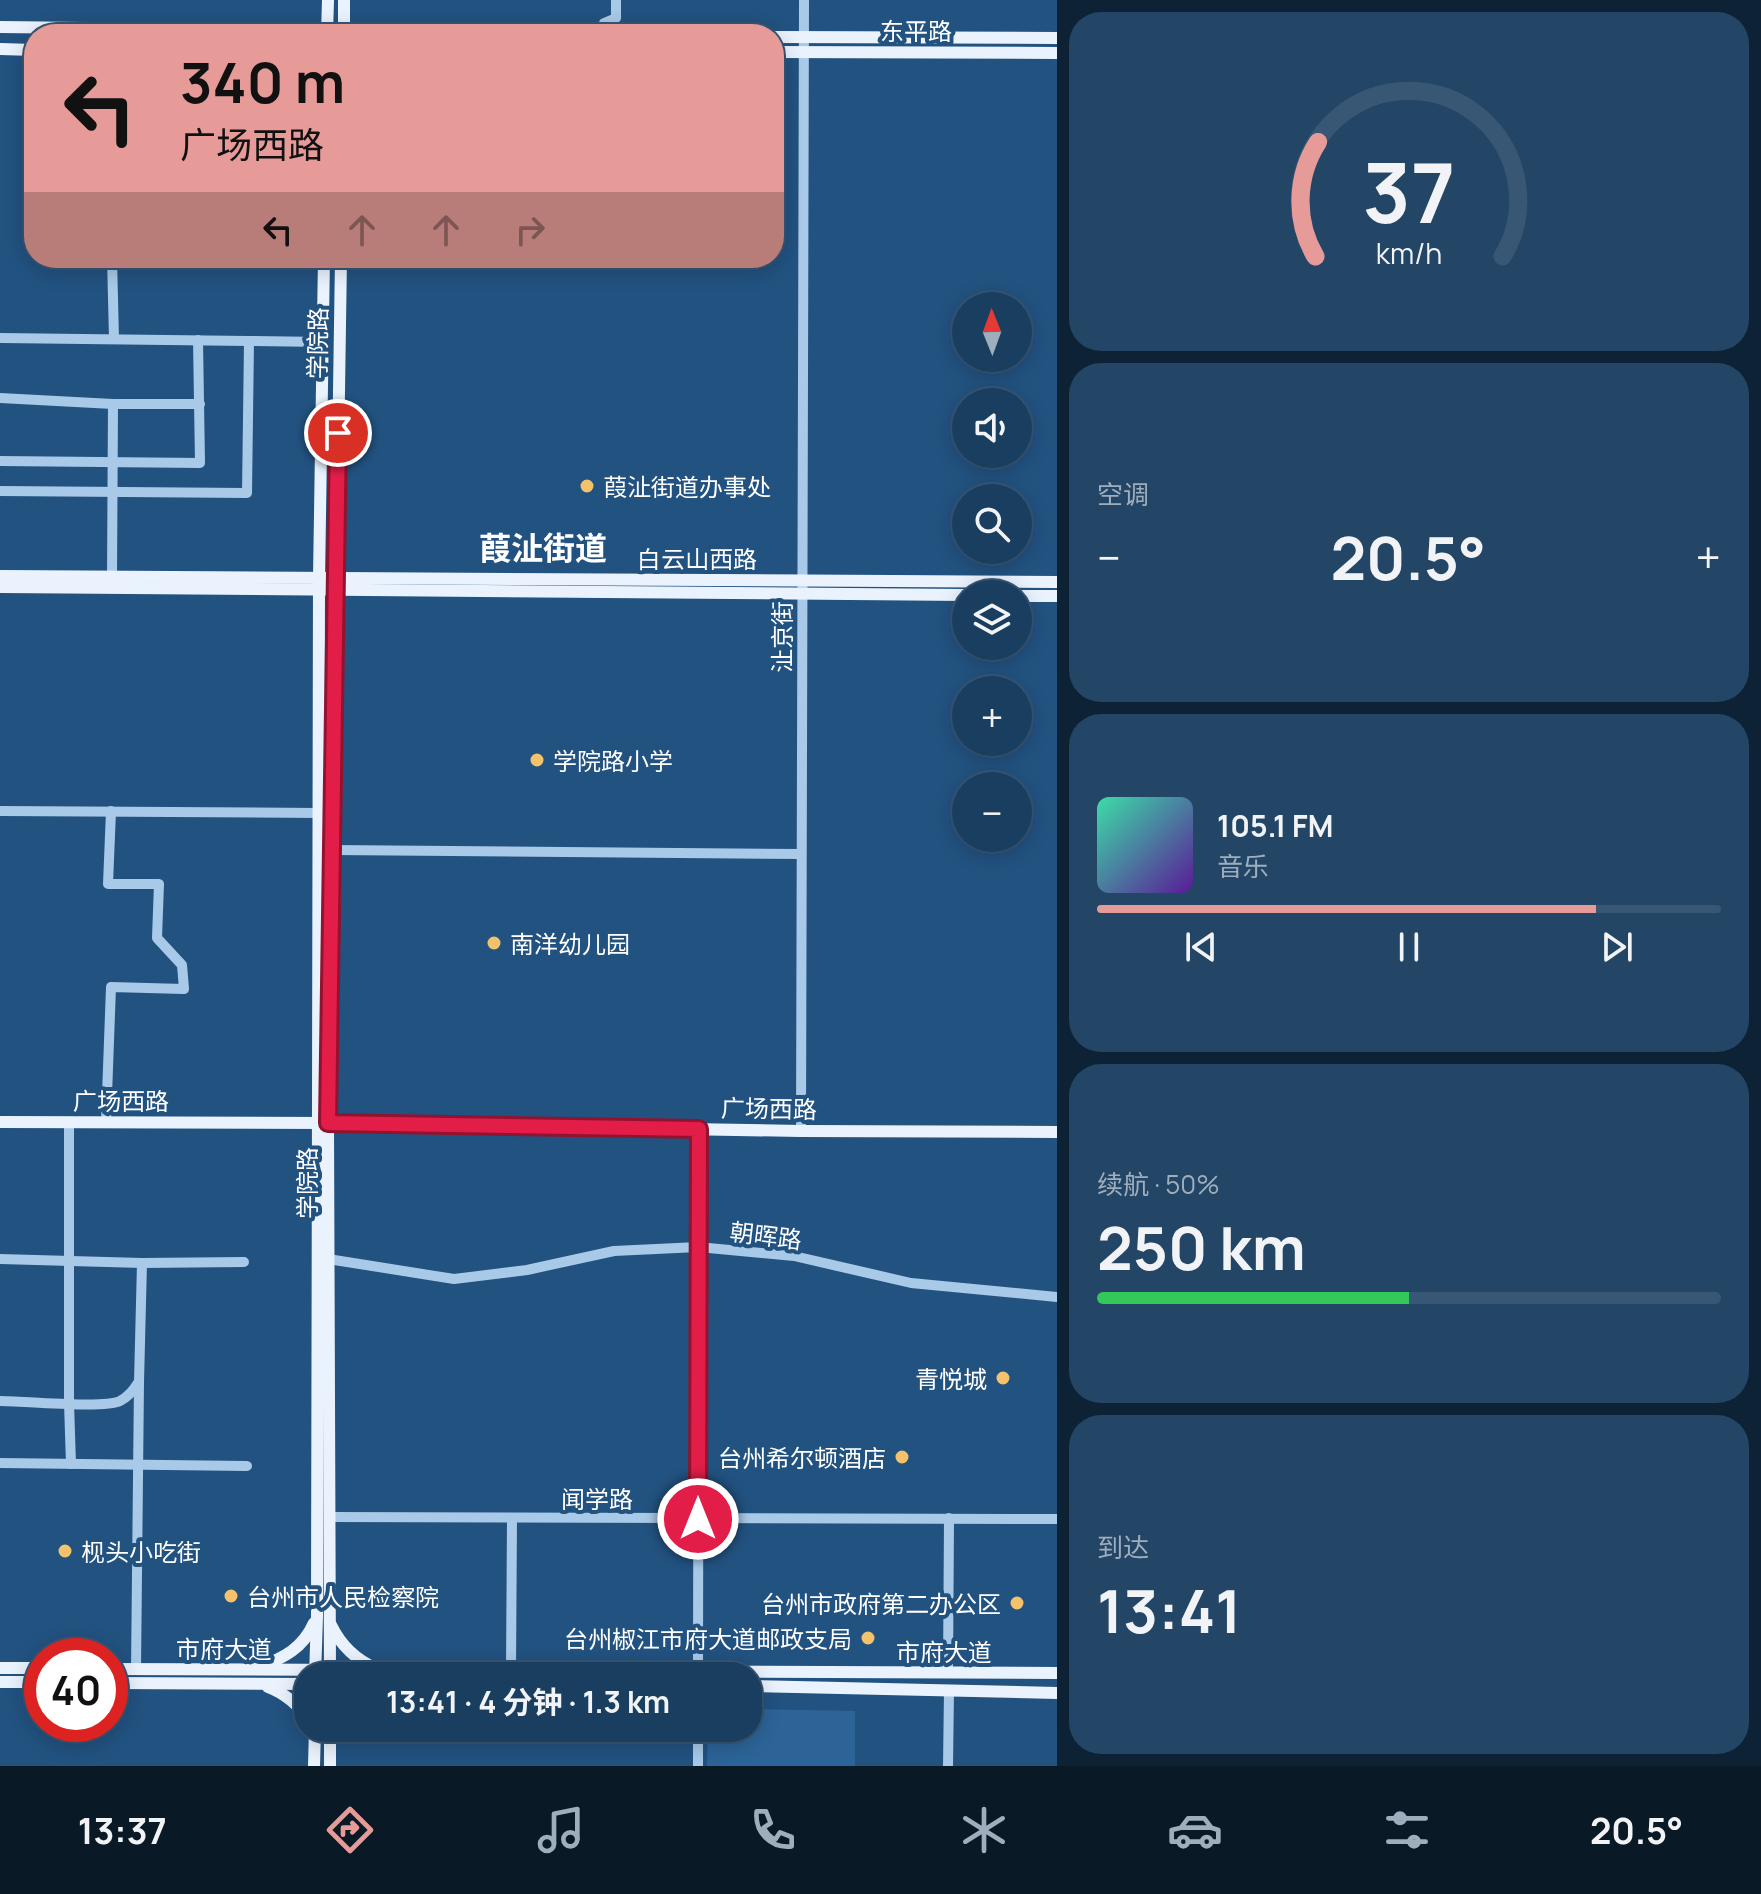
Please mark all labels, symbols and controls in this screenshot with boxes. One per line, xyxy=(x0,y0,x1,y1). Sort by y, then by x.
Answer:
street label: 东平路 xyxy=(880,14,952,47)
text: 340 m xyxy=(180,43,345,120)
icon: left xyxy=(48,56,152,160)
text: 广场西路 xyxy=(180,120,324,169)
text: 37 xyxy=(1363,134,1455,248)
icon: left xyxy=(256,208,300,252)
icon: ahead xyxy=(340,208,384,252)
icon: ahead xyxy=(424,208,468,252)
icon: right xyxy=(508,208,552,252)
text: km/h xyxy=(1376,235,1442,274)
north arrow xyxy=(952,292,1032,372)
map controls xyxy=(952,292,1032,852)
street label: 学院路 xyxy=(300,307,334,379)
button: sound xyxy=(952,388,1032,468)
pin xyxy=(304,399,372,467)
icon: arrive xyxy=(316,411,360,455)
place label: 葭沚街道办事处 xyxy=(603,470,771,503)
text: 空调 xyxy=(1097,476,1149,512)
marker: 葭沚街道办事处 xyxy=(578,477,596,495)
button: search xyxy=(952,484,1032,564)
text: 20.5° xyxy=(1330,516,1486,598)
district label: 葭沚街道 xyxy=(479,526,607,570)
text: − xyxy=(1097,527,1121,587)
text: + xyxy=(1696,527,1721,587)
street label: 白云山西路 xyxy=(637,542,757,575)
button: layers xyxy=(952,580,1032,660)
street label: 沚京街 xyxy=(765,601,798,673)
button: + xyxy=(952,676,1032,756)
place label: 学院路小学 xyxy=(553,744,673,777)
marker: 学院路小学 xyxy=(528,751,546,769)
button: − xyxy=(952,772,1032,852)
text: 105.1 FM xyxy=(1217,805,1333,846)
text: 音乐 xyxy=(1217,848,1269,884)
icon: previous xyxy=(1179,925,1223,969)
icon: pause xyxy=(1387,925,1431,969)
icon: next xyxy=(1595,925,1639,969)
place label: 南洋幼儿园 xyxy=(510,927,630,960)
marker: 南洋幼儿园 xyxy=(485,934,503,952)
street label: 广场西路 xyxy=(73,1084,169,1117)
street label: 广场西路 xyxy=(721,1091,817,1125)
street label: 学院路 xyxy=(290,1147,323,1219)
text: 续航 · 50% xyxy=(1097,1166,1220,1202)
text: 250 km xyxy=(1097,1206,1306,1288)
street label: 朝晖路 xyxy=(728,1214,804,1256)
place label: 青悦城 xyxy=(915,1362,987,1395)
marker: 青悦城 xyxy=(994,1369,1012,1387)
place label: 台州希尔顿酒店 xyxy=(718,1441,886,1474)
marker: 台州希尔顿酒店 xyxy=(893,1448,911,1466)
position arrow xyxy=(656,1477,740,1561)
street label: 闻学路 xyxy=(561,1482,633,1515)
text: 到达 xyxy=(1097,1529,1149,1565)
place label: 枧头小吃街 xyxy=(81,1535,201,1568)
marker: 枧头小吃街 xyxy=(56,1542,74,1560)
text: 13:41 xyxy=(1097,1569,1242,1651)
place label: 台州市人民检察院 xyxy=(247,1580,439,1613)
marker: 台州市人民检察院 xyxy=(222,1587,240,1605)
place label: 台州市政府第二办公区 xyxy=(761,1587,1001,1620)
marker: 台州市政府第二办公区 xyxy=(1008,1594,1026,1612)
place label: 台州椒江市府大道邮政支局 xyxy=(564,1622,852,1655)
marker: 台州椒江市府大道邮政支局 xyxy=(859,1629,877,1647)
street label: 市府大道 xyxy=(176,1632,272,1665)
street label: 市府大道 xyxy=(896,1635,992,1668)
speed limit sign: 40 xyxy=(24,1638,128,1742)
text: 13:41 · 4 分钟 · 1.3 km xyxy=(386,1681,670,1722)
icon: directions xyxy=(322,1802,378,1858)
icon: music xyxy=(533,1802,589,1858)
icon: phone xyxy=(745,1802,801,1858)
icon: climate xyxy=(956,1802,1012,1858)
icon: car xyxy=(1167,1802,1223,1858)
icon: filters xyxy=(1379,1802,1435,1858)
text: 13:37 xyxy=(78,1806,167,1855)
text: 20.5° xyxy=(1590,1806,1683,1855)

